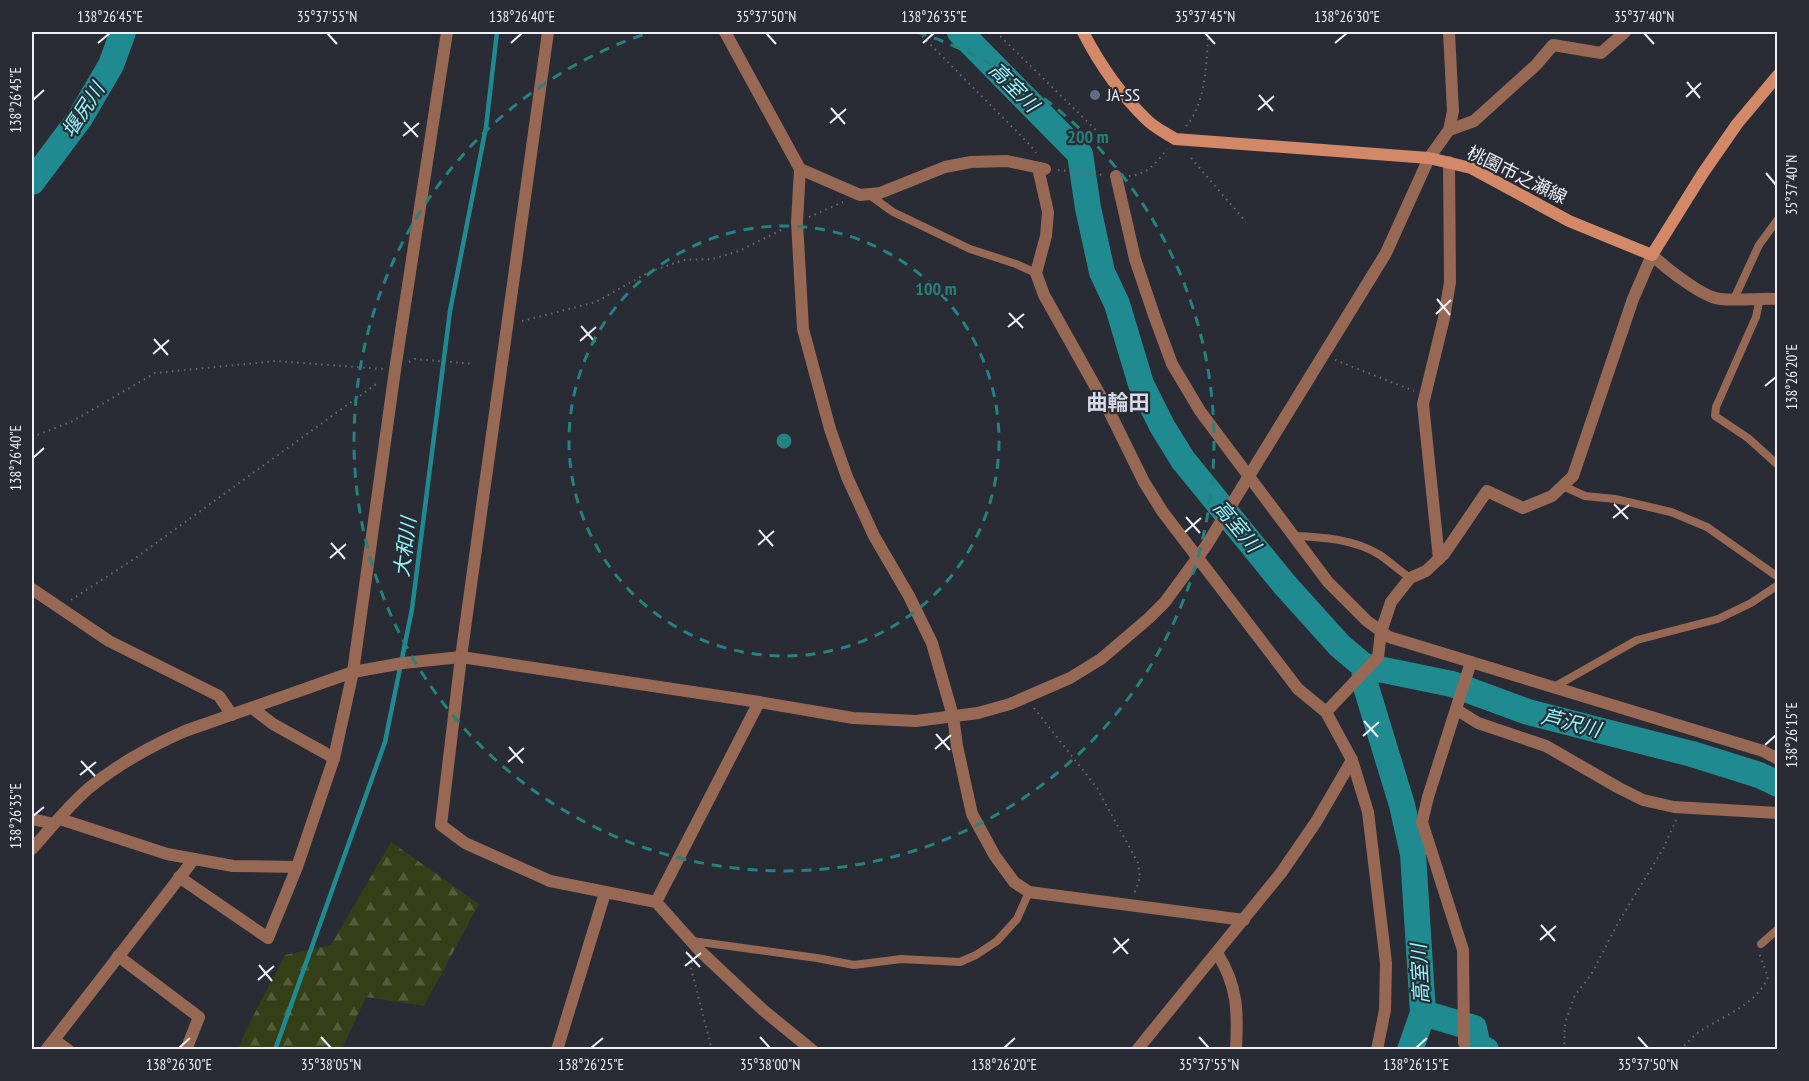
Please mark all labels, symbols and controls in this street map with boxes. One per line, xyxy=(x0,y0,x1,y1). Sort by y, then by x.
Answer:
text: 138°26'45"E xyxy=(77,7,143,26)
text: 35°37'55"N xyxy=(297,7,357,26)
text: 138°26'40"E xyxy=(489,7,555,26)
text: 35°37'50"N xyxy=(736,7,796,26)
text: 138°26'35"E xyxy=(901,7,967,26)
text: 35°37'45"N xyxy=(1175,7,1235,26)
text: 138°26'30"E xyxy=(1314,7,1380,26)
text: 35°37'40"N xyxy=(1614,7,1674,26)
water label: 高室川 xyxy=(984,57,1046,119)
text: 138°26'45"E xyxy=(6,67,25,133)
water label: 堰尻川 xyxy=(56,76,111,142)
place label: JA-SS xyxy=(1106,83,1140,106)
marker: JA-SS xyxy=(1088,88,1102,102)
text: 200 m xyxy=(1067,125,1109,148)
street label: 桃園市之瀬線 xyxy=(1464,141,1571,209)
text: 35°37'40"N xyxy=(1782,155,1801,215)
text: 100 m xyxy=(915,277,957,300)
text: 138°26'20"E xyxy=(1782,344,1801,410)
district label: 曲輪田 xyxy=(1087,389,1150,416)
text: 138°26'40"E xyxy=(6,425,25,491)
centre of rings xyxy=(774,431,794,451)
water label: 高室川 xyxy=(1208,495,1268,559)
water label: 大和川 xyxy=(388,514,422,578)
text: 138°26'15"E xyxy=(1782,702,1801,768)
water label: 芦沢川 xyxy=(1539,703,1605,743)
text: 138°26'35"E xyxy=(6,783,25,849)
water label: 高室川 xyxy=(1405,941,1435,1005)
text: 138°26'30"E xyxy=(146,1055,212,1074)
text: 35°38'05"N xyxy=(301,1055,361,1074)
text: 138°26'25"E xyxy=(558,1055,624,1074)
text: 35°38'00"N xyxy=(740,1055,800,1074)
text: 138°26'20"E xyxy=(971,1055,1037,1074)
text: 35°37'55"N xyxy=(1179,1055,1239,1074)
text: 138°26'15"E xyxy=(1383,1055,1449,1074)
text: 35°37'50"N xyxy=(1618,1055,1678,1074)

